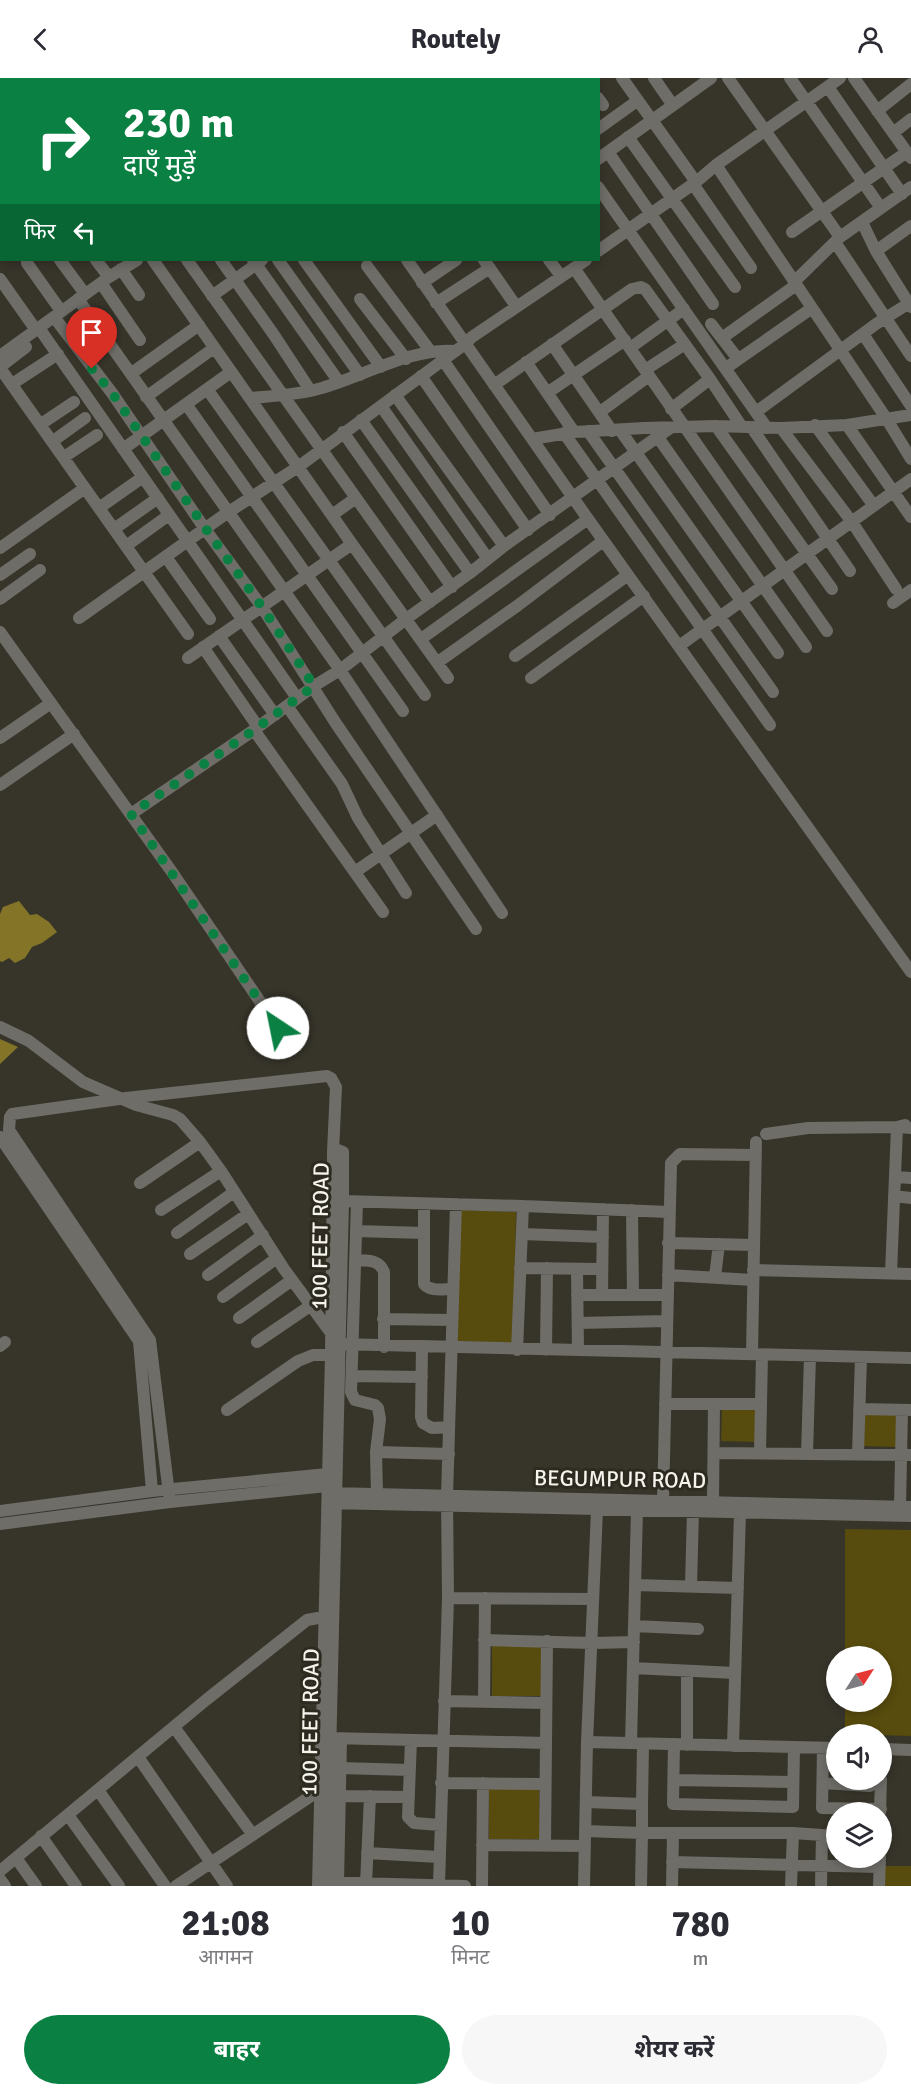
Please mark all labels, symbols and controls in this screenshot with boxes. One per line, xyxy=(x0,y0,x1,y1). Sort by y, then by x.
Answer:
icon: back xyxy=(24,23,57,56)
text: Routely xyxy=(411,23,500,56)
icon: person xyxy=(854,23,887,56)
text: 230 m xyxy=(123,98,234,149)
icon: right xyxy=(24,102,102,180)
text: दाएँ मुड़ें xyxy=(123,149,196,182)
icon: left xyxy=(68,216,101,249)
text: फिर xyxy=(24,218,56,245)
pin xyxy=(66,307,117,369)
icon: arrive xyxy=(75,316,108,349)
position arrow xyxy=(246,996,310,1060)
street label: 100 FEET ROAD xyxy=(305,1162,335,1310)
street label: BEGUMPUR ROAD xyxy=(534,1464,706,1494)
north arrow xyxy=(826,1646,892,1712)
map controls xyxy=(826,1646,892,1868)
street label: 100 FEET ROAD xyxy=(295,1648,325,1796)
button: sound xyxy=(826,1724,892,1790)
button: layers xyxy=(826,1802,892,1868)
text: 21:08 xyxy=(181,1901,270,1946)
text: 10 xyxy=(451,1901,490,1946)
text: 780 xyxy=(671,1902,730,1947)
text: आगमन xyxy=(198,1945,253,1970)
text: मिनट xyxy=(451,1945,490,1970)
text: m xyxy=(692,1946,708,1971)
button: बाहर xyxy=(24,2015,450,2084)
button: शेयर करें xyxy=(462,2015,887,2084)

